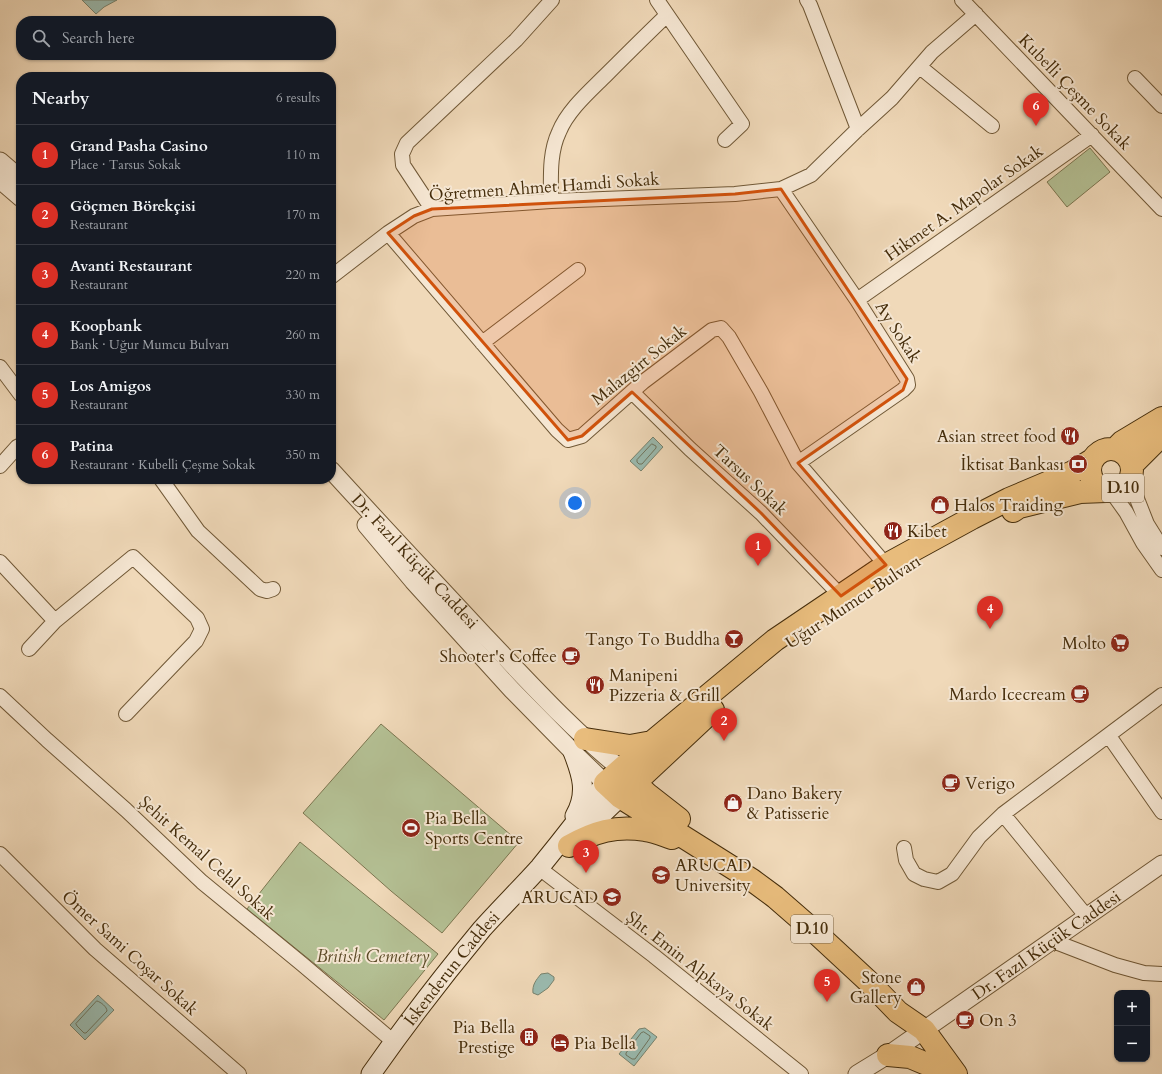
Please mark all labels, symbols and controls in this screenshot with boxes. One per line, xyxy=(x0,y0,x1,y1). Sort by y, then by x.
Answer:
search box xyxy=(16,16,336,60)
icon: search xyxy=(30,27,52,49)
text: Search here xyxy=(62,28,135,48)
street label: Kubelli Çeşme Sokak xyxy=(1014,29,1137,156)
text: Nearby xyxy=(32,87,89,110)
text: 6 results xyxy=(276,89,320,107)
pin: 6 xyxy=(1023,93,1049,126)
text: Grand Pasha Casino xyxy=(70,136,208,156)
street label: Hikmet A. Mapolar Sokak xyxy=(880,139,1048,266)
text: 1 xyxy=(42,146,48,164)
text: 110 m xyxy=(286,146,320,164)
text: Place · Tarsus Sokak xyxy=(70,156,181,174)
street label: Öğretmen Ahmet Hamdi Sokak xyxy=(428,167,661,207)
text: Göçmen Börekçisi xyxy=(70,196,196,216)
text: 2 xyxy=(42,206,48,224)
text: 170 m xyxy=(286,206,320,224)
text: Restaurant xyxy=(70,216,128,234)
text: Avanti Restaurant xyxy=(70,256,192,276)
text: 3 xyxy=(42,266,48,284)
text: 220 m xyxy=(286,266,320,284)
text: Restaurant xyxy=(70,276,128,294)
street label: Ay Sokak xyxy=(870,297,927,368)
text: Koopbank xyxy=(70,316,142,336)
street label: Malazgirt Sokak xyxy=(587,319,692,411)
text: 4 xyxy=(42,326,48,344)
text: 260 m xyxy=(286,326,320,344)
text: Bank · Uğur Mumcu Bulvarı xyxy=(70,336,229,354)
text: Los Amigos xyxy=(70,376,151,396)
text: 5 xyxy=(42,386,48,404)
text: 330 m xyxy=(286,386,320,404)
text: Restaurant xyxy=(70,396,128,414)
place label: Asian street food xyxy=(937,425,1056,448)
restaurant icon: Asian street food xyxy=(1059,425,1081,447)
text: Patina xyxy=(70,436,113,456)
street label: Tarsus Sokak xyxy=(708,439,793,521)
text: 6 xyxy=(42,446,48,464)
text: 350 m xyxy=(286,446,320,464)
place label: İktisat Bankası xyxy=(961,453,1064,476)
bank icon: İktisat Bankası xyxy=(1067,453,1089,475)
text: Restaurant · Kubelli Çeşme Sokak xyxy=(70,456,255,474)
road number: D.10 xyxy=(1102,474,1144,502)
street label: Dr. Fazıl Küçük Caddesi xyxy=(346,488,484,634)
your location xyxy=(565,493,585,513)
shop icon: Halos Traiding xyxy=(929,494,951,516)
place label: Halos Traiding xyxy=(954,494,1064,517)
restaurant icon: Kibet xyxy=(882,520,904,542)
place label: Kibet xyxy=(907,520,947,543)
pin: 1 xyxy=(745,533,771,566)
street label: Uğur Mumcu Bulvarı xyxy=(781,549,925,654)
pin: 4 xyxy=(977,596,1003,629)
place label: Tango To Buddha xyxy=(585,628,721,651)
bar icon: Tango To Buddha xyxy=(723,628,745,650)
place label: Molto xyxy=(1062,632,1106,655)
supermarket icon: Molto xyxy=(1109,632,1131,654)
place label: Shooter's Coffee xyxy=(440,645,557,668)
cafe icon: Shooter's Coffee xyxy=(560,645,582,667)
place label: Manipeni Pizzeria & Grill xyxy=(609,664,721,707)
restaurant icon: Manipeni Pizzeria & Grill xyxy=(584,674,606,696)
place label: Mardo Icecream xyxy=(949,683,1067,706)
cafe icon: Mardo Icecream xyxy=(1069,683,1091,705)
pin: 2 xyxy=(711,708,737,741)
cafe icon: Verigo xyxy=(940,772,962,794)
place label: Verigo xyxy=(965,772,1015,795)
place label: Dano Bakery & Patisserie xyxy=(747,782,842,825)
street label: Şehit Kemal Celal Sokak xyxy=(134,791,281,926)
shop icon: Dano Bakery & Patisserie xyxy=(722,792,744,814)
place label: Pia Bella Sports Centre xyxy=(425,807,523,850)
sports icon: Pia Bella Sports Centre xyxy=(400,817,422,839)
pin: 3 xyxy=(573,840,599,873)
place label: ARUCAD University xyxy=(675,854,752,897)
school or university icon: ARUCAD University xyxy=(650,864,672,886)
street label: Ömer Sami Coşar Sokak xyxy=(57,885,204,1021)
street label: Dr. Fazıl Küçük Caddesi xyxy=(967,885,1125,1005)
place label: ARUCAD xyxy=(521,886,598,909)
school or university icon: ARUCAD xyxy=(601,886,623,908)
street label: İskenderun Caddesi xyxy=(398,906,505,1030)
street label: Şht. Emin Alpkaya Sokak xyxy=(621,906,780,1037)
road number: D.10 xyxy=(791,915,833,943)
park label: British Cemetery xyxy=(316,945,430,968)
place label: Stone Gallery xyxy=(850,966,902,1009)
pin: 5 xyxy=(814,969,840,1002)
shop icon: Stone Gallery xyxy=(905,976,927,998)
map controls xyxy=(1114,990,1150,1062)
button: + xyxy=(1114,990,1150,1026)
cafe icon: On 3 xyxy=(954,1009,976,1031)
place label: On 3 xyxy=(979,1009,1017,1032)
place label: Pia Bella Prestige xyxy=(453,1016,516,1059)
building icon: Pia Bella Prestige xyxy=(518,1026,540,1048)
button: − xyxy=(1114,1026,1150,1062)
hotel icon: Pia Bella xyxy=(549,1032,571,1054)
place label: Pia Bella xyxy=(574,1032,637,1055)

